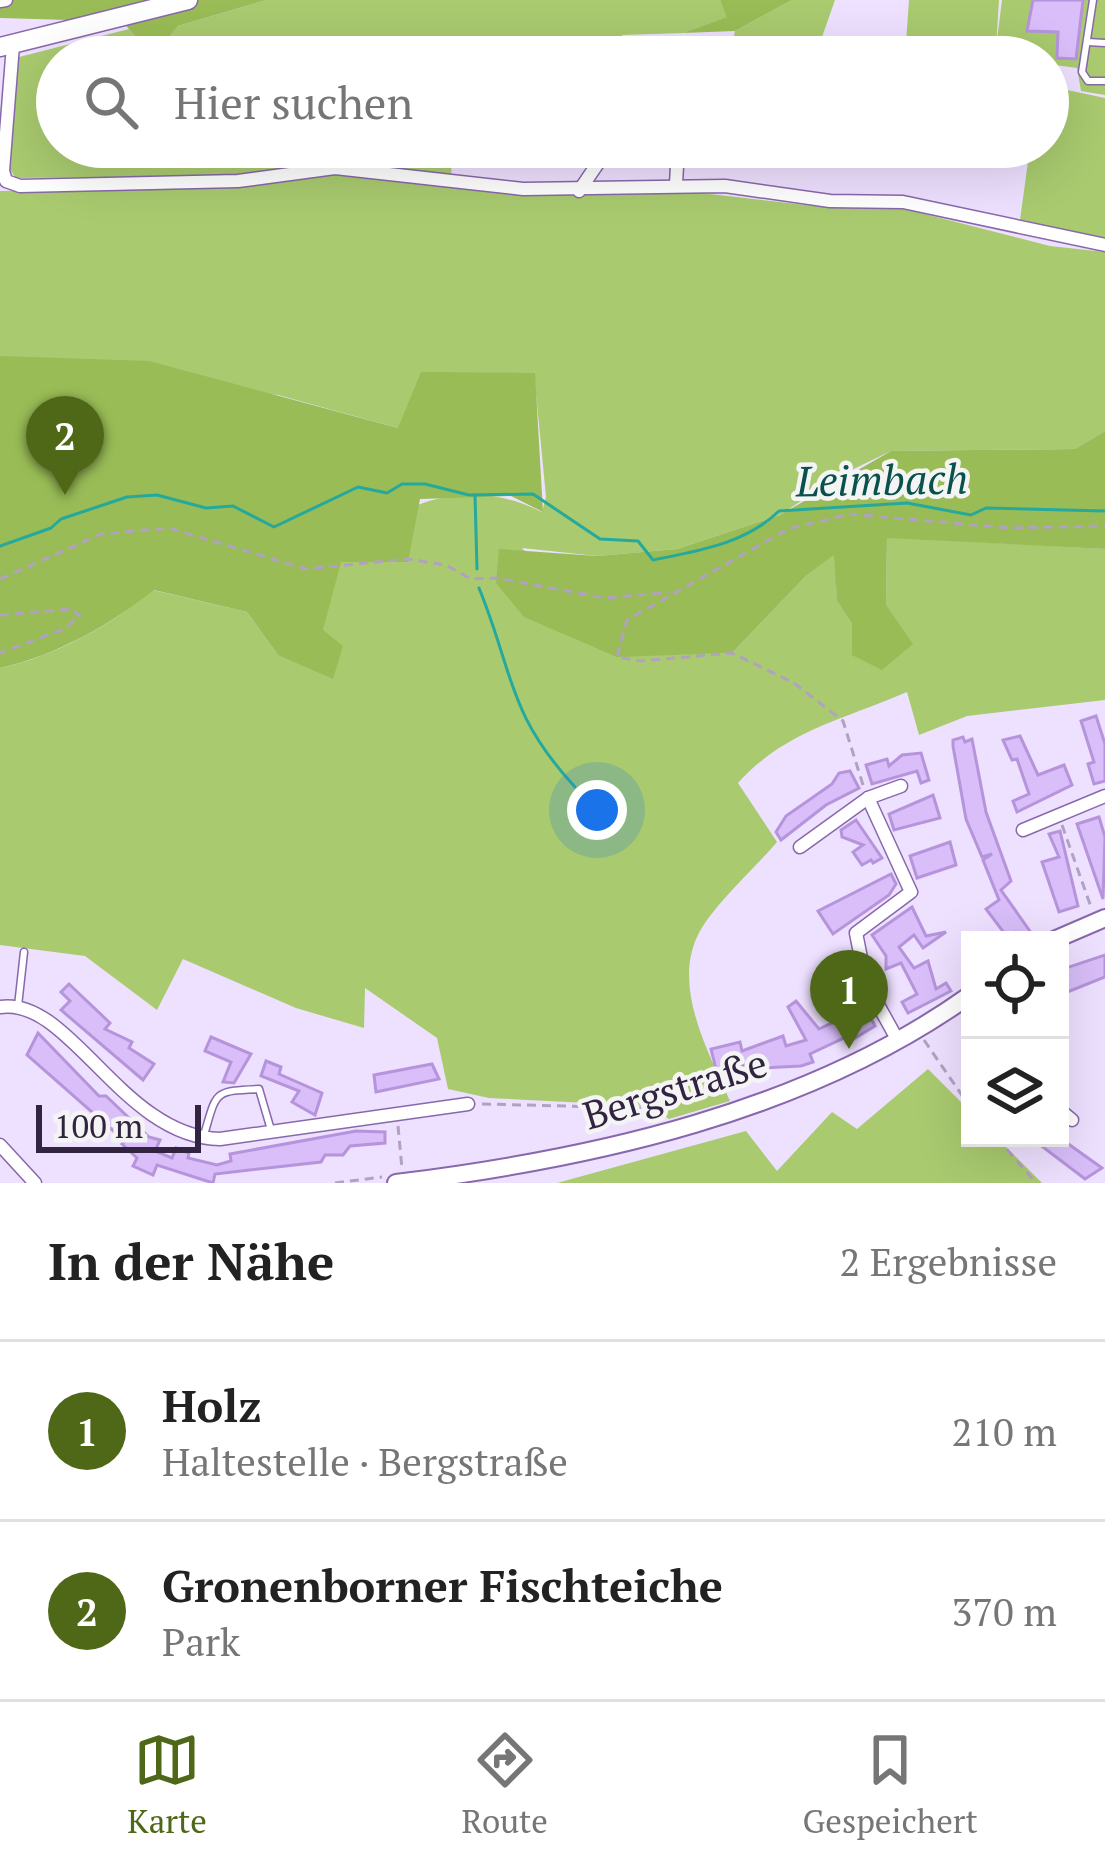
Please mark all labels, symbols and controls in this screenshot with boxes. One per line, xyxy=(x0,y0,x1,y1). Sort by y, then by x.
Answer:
search box xyxy=(36,36,1069,168)
icon: search xyxy=(78,69,144,135)
text: Hier suchen xyxy=(174,72,413,132)
pin: 2 xyxy=(26,396,104,495)
water label: Leimbach xyxy=(794,450,969,509)
your location xyxy=(567,780,627,840)
map controls xyxy=(961,931,1069,1147)
button: locate xyxy=(961,931,1069,1039)
pin: 1 xyxy=(810,950,888,1049)
street label: Bergstraße xyxy=(576,1035,773,1141)
button: layers xyxy=(961,1039,1069,1147)
scale bar xyxy=(36,1099,201,1152)
text: 100 m xyxy=(54,1104,143,1147)
text: In der Nähe xyxy=(48,1227,334,1295)
text: 2 Ergebnisse xyxy=(839,1235,1057,1287)
text: Holz xyxy=(162,1375,262,1435)
text: 1 xyxy=(76,1405,98,1457)
text: 210 m xyxy=(952,1405,1057,1457)
text: Haltestelle · Bergstraße xyxy=(162,1435,568,1487)
text: Gronenborner Fischteiche xyxy=(162,1555,723,1615)
text: 2 xyxy=(76,1585,98,1637)
text: 370 m xyxy=(952,1585,1057,1637)
text: Park xyxy=(162,1615,240,1667)
tab: Karte xyxy=(127,1727,207,1842)
tab: Route xyxy=(461,1727,548,1842)
tab: Gespeichert xyxy=(803,1727,978,1842)

